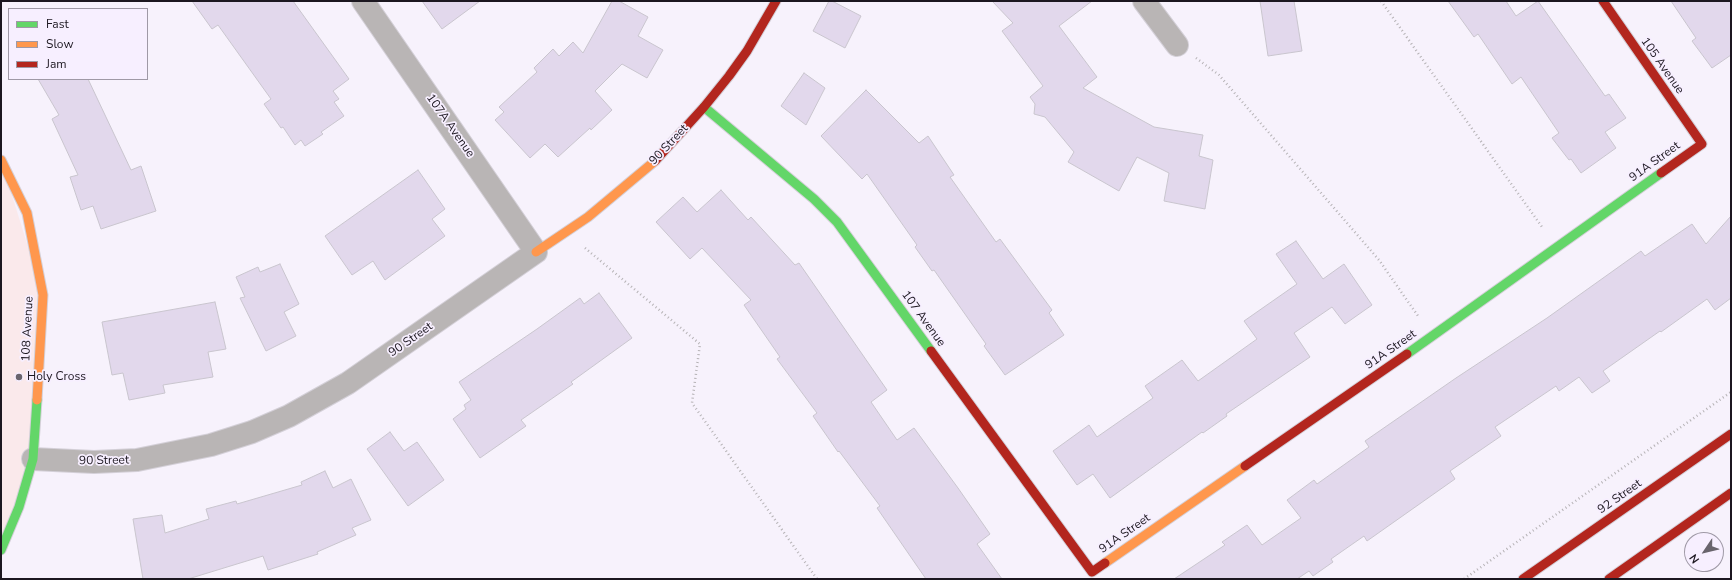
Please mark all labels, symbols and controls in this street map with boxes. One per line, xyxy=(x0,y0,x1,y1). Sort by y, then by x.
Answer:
legend xyxy=(8,8,148,80)
text: Fast xyxy=(46,16,69,32)
street label: 105 Avenue xyxy=(1637,35,1687,97)
text: Slow xyxy=(46,36,74,52)
text: Jam xyxy=(46,56,67,72)
street label: 107A Avenue xyxy=(423,91,477,161)
street label: 90 Street xyxy=(647,122,691,168)
street label: 91A Street xyxy=(1627,139,1683,185)
street label: 107 Avenue xyxy=(898,288,948,350)
street label: 108 Avenue xyxy=(19,296,37,362)
street label: 90 Street xyxy=(386,320,436,360)
street label: 91A Street xyxy=(1363,327,1419,373)
place label: Holy Cross xyxy=(27,370,86,384)
marker: Holy Cross xyxy=(14,372,24,382)
street label: 90 Street xyxy=(79,453,129,469)
street label: 92 Street xyxy=(1595,477,1645,517)
street label: 91A Street xyxy=(1097,511,1153,557)
north arrow xyxy=(1684,532,1724,572)
text: N xyxy=(1686,551,1703,566)

